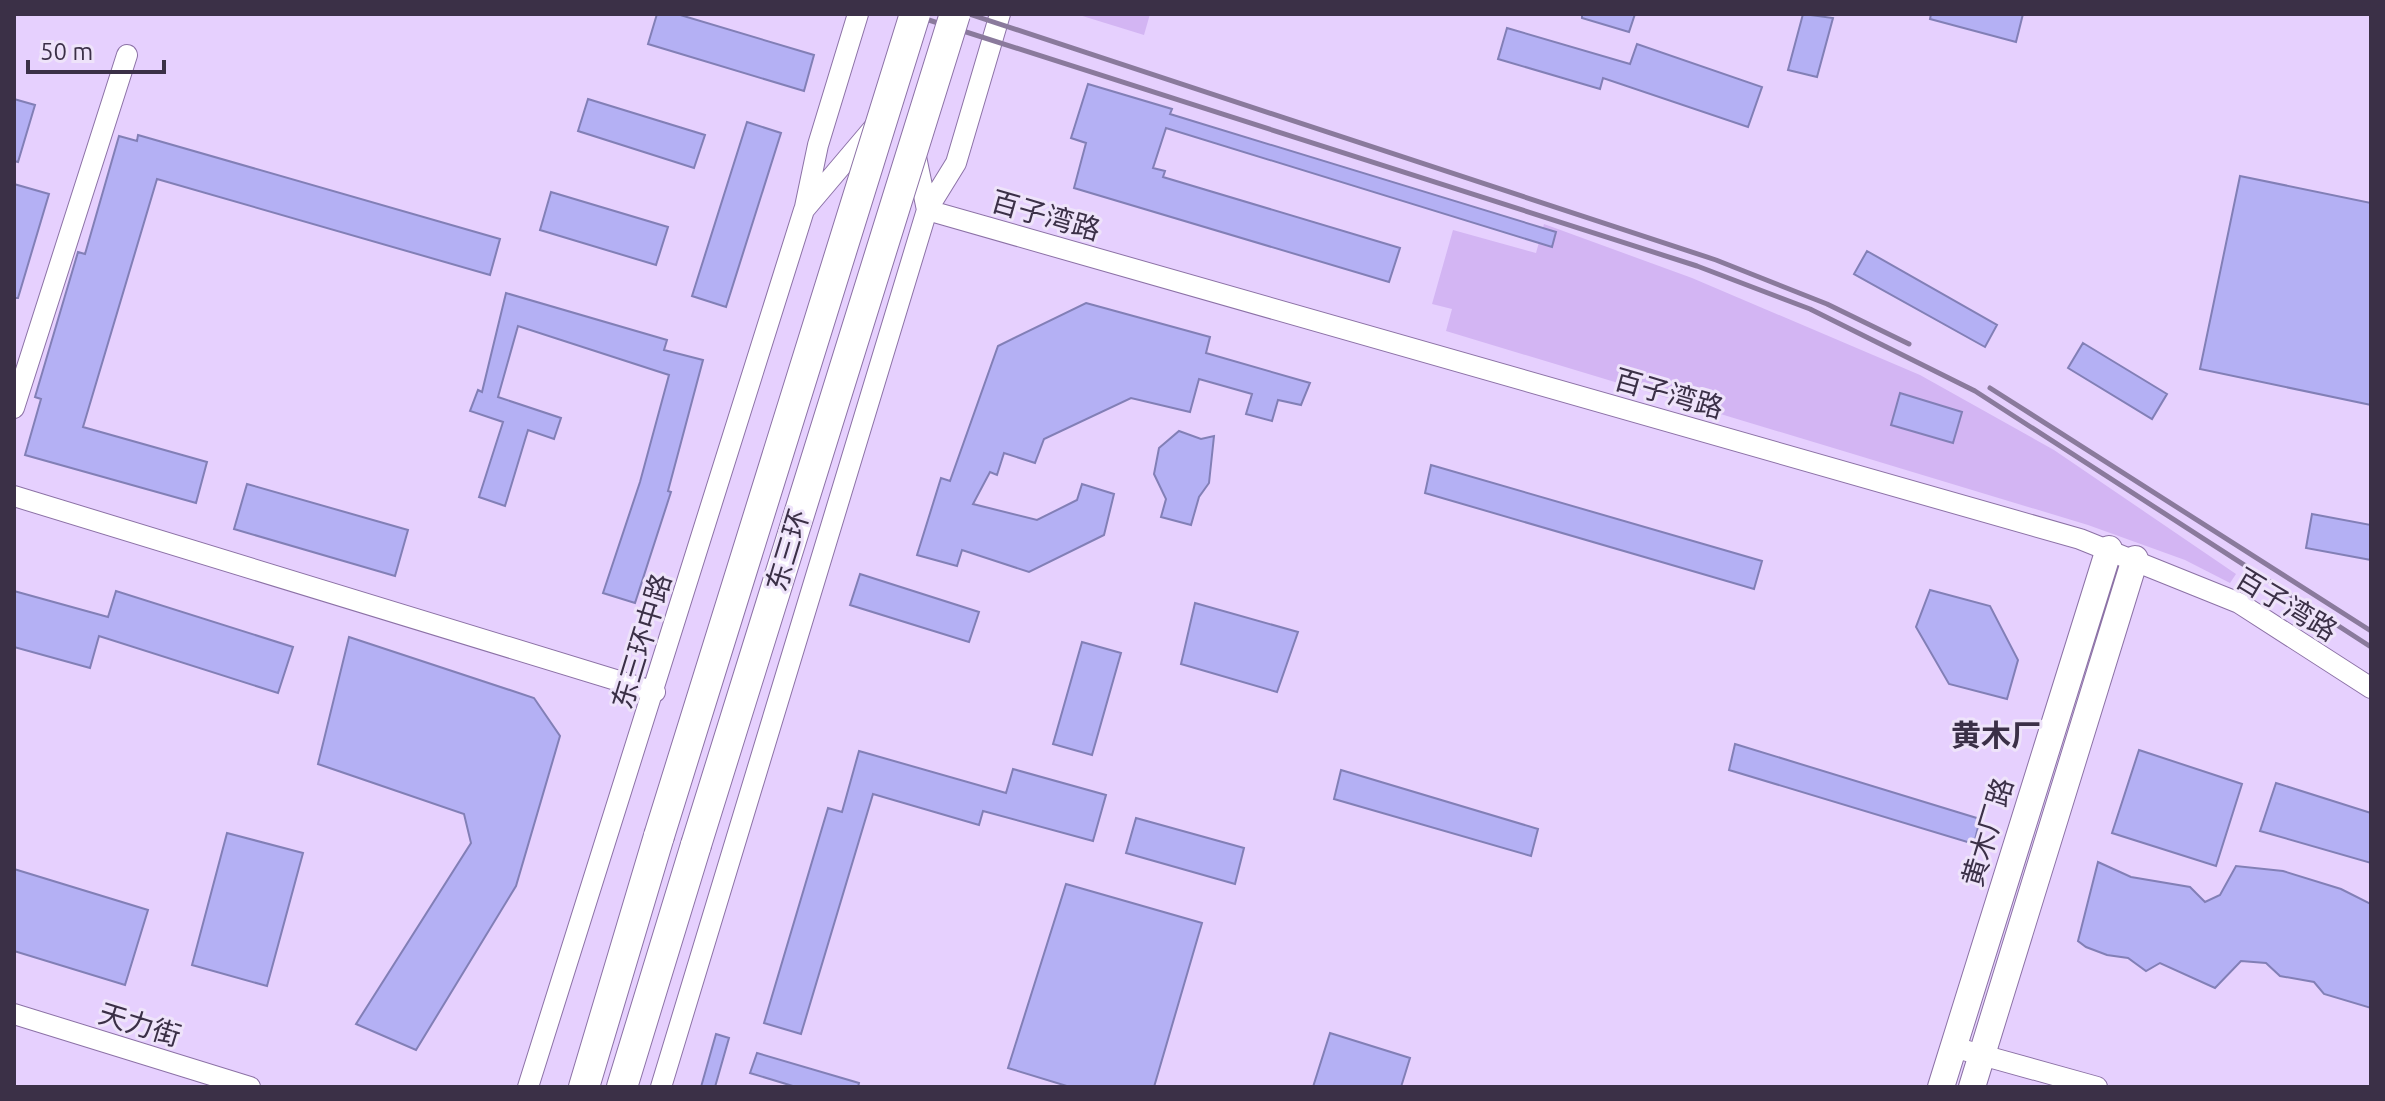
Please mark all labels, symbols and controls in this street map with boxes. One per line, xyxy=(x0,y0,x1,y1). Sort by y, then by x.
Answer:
scale bar xyxy=(28,24,164,74)
text: 50 m xyxy=(40,38,93,65)
street label: 百子湾路 xyxy=(988,185,1104,245)
street label: 百子湾路 xyxy=(1611,363,1727,423)
street label: 东三环 xyxy=(760,505,814,595)
street label: 百子湾路 xyxy=(2231,562,2343,646)
street label: 东三环中路 xyxy=(606,570,676,712)
district label: 黄木厂 xyxy=(1951,718,2041,752)
street label: 黄木厂路 xyxy=(1956,774,2018,890)
street label: 天力街 xyxy=(95,997,185,1051)

